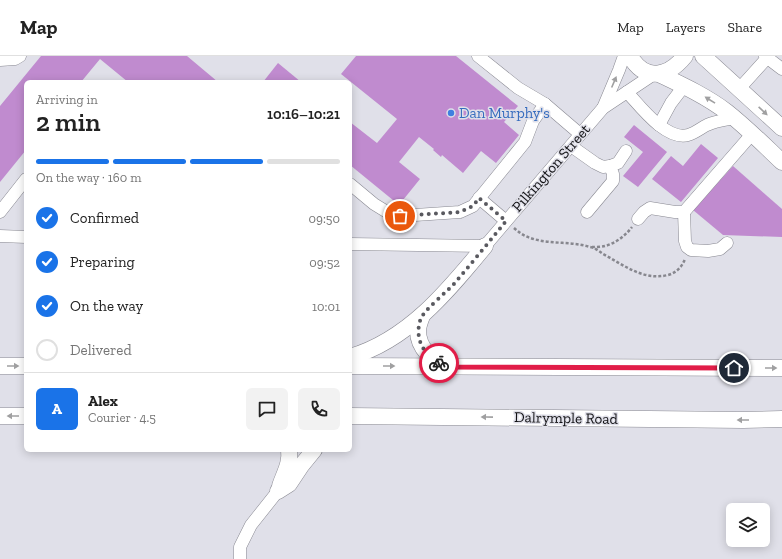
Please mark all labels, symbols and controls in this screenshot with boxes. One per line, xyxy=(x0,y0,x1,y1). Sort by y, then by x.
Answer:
text: Map xyxy=(20,16,57,39)
text: Map xyxy=(617,19,644,36)
text: Layers xyxy=(666,19,705,36)
text: Share xyxy=(727,19,762,36)
one-way arrow xyxy=(611,76,617,88)
text: Arriving in xyxy=(36,92,98,107)
one-way arrow xyxy=(704,97,716,104)
place label: Dan Murphy's xyxy=(459,104,550,122)
text: 10:16–10:21 xyxy=(267,105,340,123)
text: 2 min xyxy=(36,106,100,138)
one-way arrow xyxy=(758,106,768,116)
marker: Dan Murphy's xyxy=(446,108,456,118)
street label: Pilkington Street xyxy=(508,120,594,216)
text: On the way · 160 m xyxy=(36,170,141,185)
pin xyxy=(383,199,417,233)
icon: bag xyxy=(389,205,411,227)
icon: check xyxy=(36,207,58,229)
text: Confirmed xyxy=(70,209,139,227)
text: 09:50 xyxy=(309,211,340,226)
icon: check xyxy=(36,251,58,273)
text: Preparing xyxy=(70,253,135,271)
text: 09:52 xyxy=(309,255,340,270)
icon: check xyxy=(36,295,58,317)
text: On the way xyxy=(70,297,143,315)
text: 10:01 xyxy=(312,299,340,314)
text: Delivered xyxy=(70,341,132,359)
courier xyxy=(419,343,459,383)
pin xyxy=(717,351,751,385)
icon: bike xyxy=(428,352,450,374)
icon: home xyxy=(723,357,745,379)
one-way arrow xyxy=(7,363,20,369)
one-way arrow xyxy=(383,363,396,369)
one-way arrow xyxy=(765,365,778,371)
button: chat xyxy=(246,388,288,430)
button: phone xyxy=(298,388,340,430)
text: Alex xyxy=(88,392,118,410)
text: A xyxy=(52,400,62,418)
street label: Dalrymple Road xyxy=(514,408,619,428)
text: Courier · 4.5 xyxy=(88,410,156,425)
one-way arrow xyxy=(6,413,19,419)
one-way arrow xyxy=(480,414,493,420)
one-way arrow xyxy=(736,417,749,423)
map controls xyxy=(726,503,770,547)
button: layers xyxy=(726,503,770,547)

